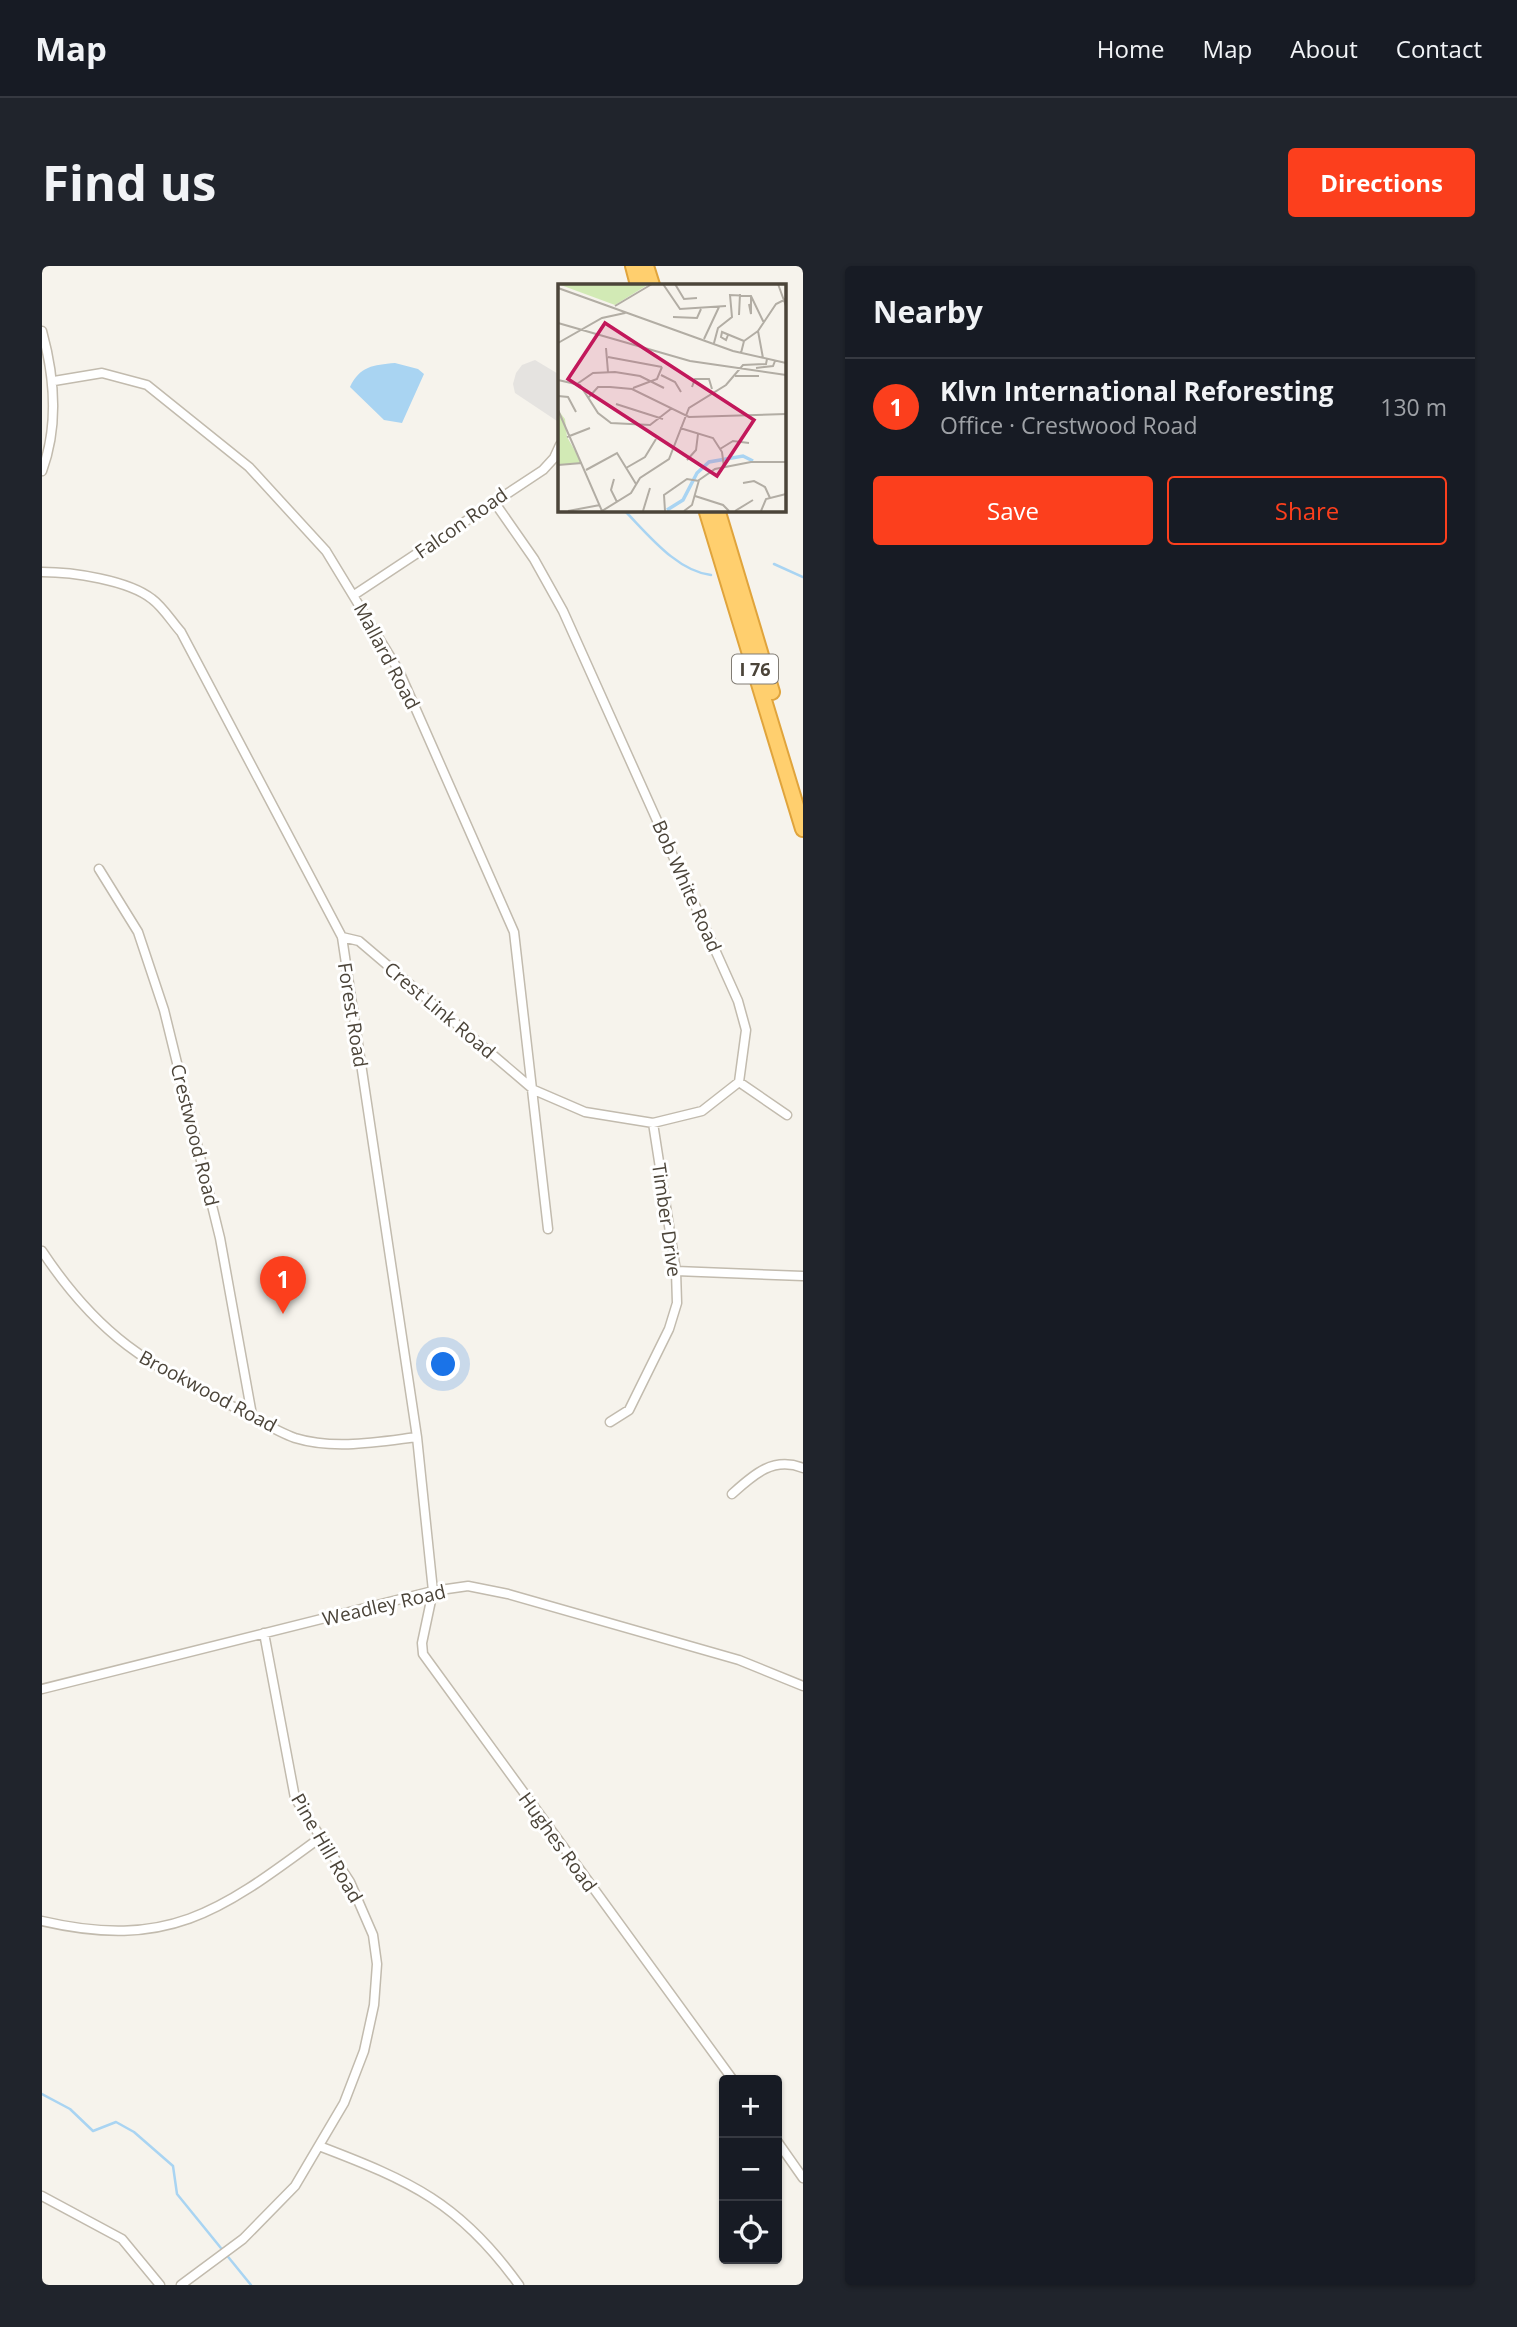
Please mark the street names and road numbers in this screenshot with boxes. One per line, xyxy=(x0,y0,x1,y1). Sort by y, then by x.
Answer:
street label: Falcon Road xyxy=(409,481,513,565)
street label: Mallard Road xyxy=(348,598,426,714)
road number: I 76 xyxy=(732,654,778,684)
street label: Bob White Road xyxy=(646,816,728,956)
street label: Crest Link Road xyxy=(379,956,501,1064)
street label: Forest Road xyxy=(332,961,374,1069)
street label: Crestwood Road xyxy=(165,1061,225,1209)
street label: Timber Drive xyxy=(646,1162,688,1278)
street label: Brookwood Road xyxy=(135,1344,281,1438)
street label: Weadley Road xyxy=(320,1578,448,1632)
street label: Hughes Road xyxy=(513,1787,603,1897)
street label: Pine Hill Road xyxy=(285,1789,369,1907)

